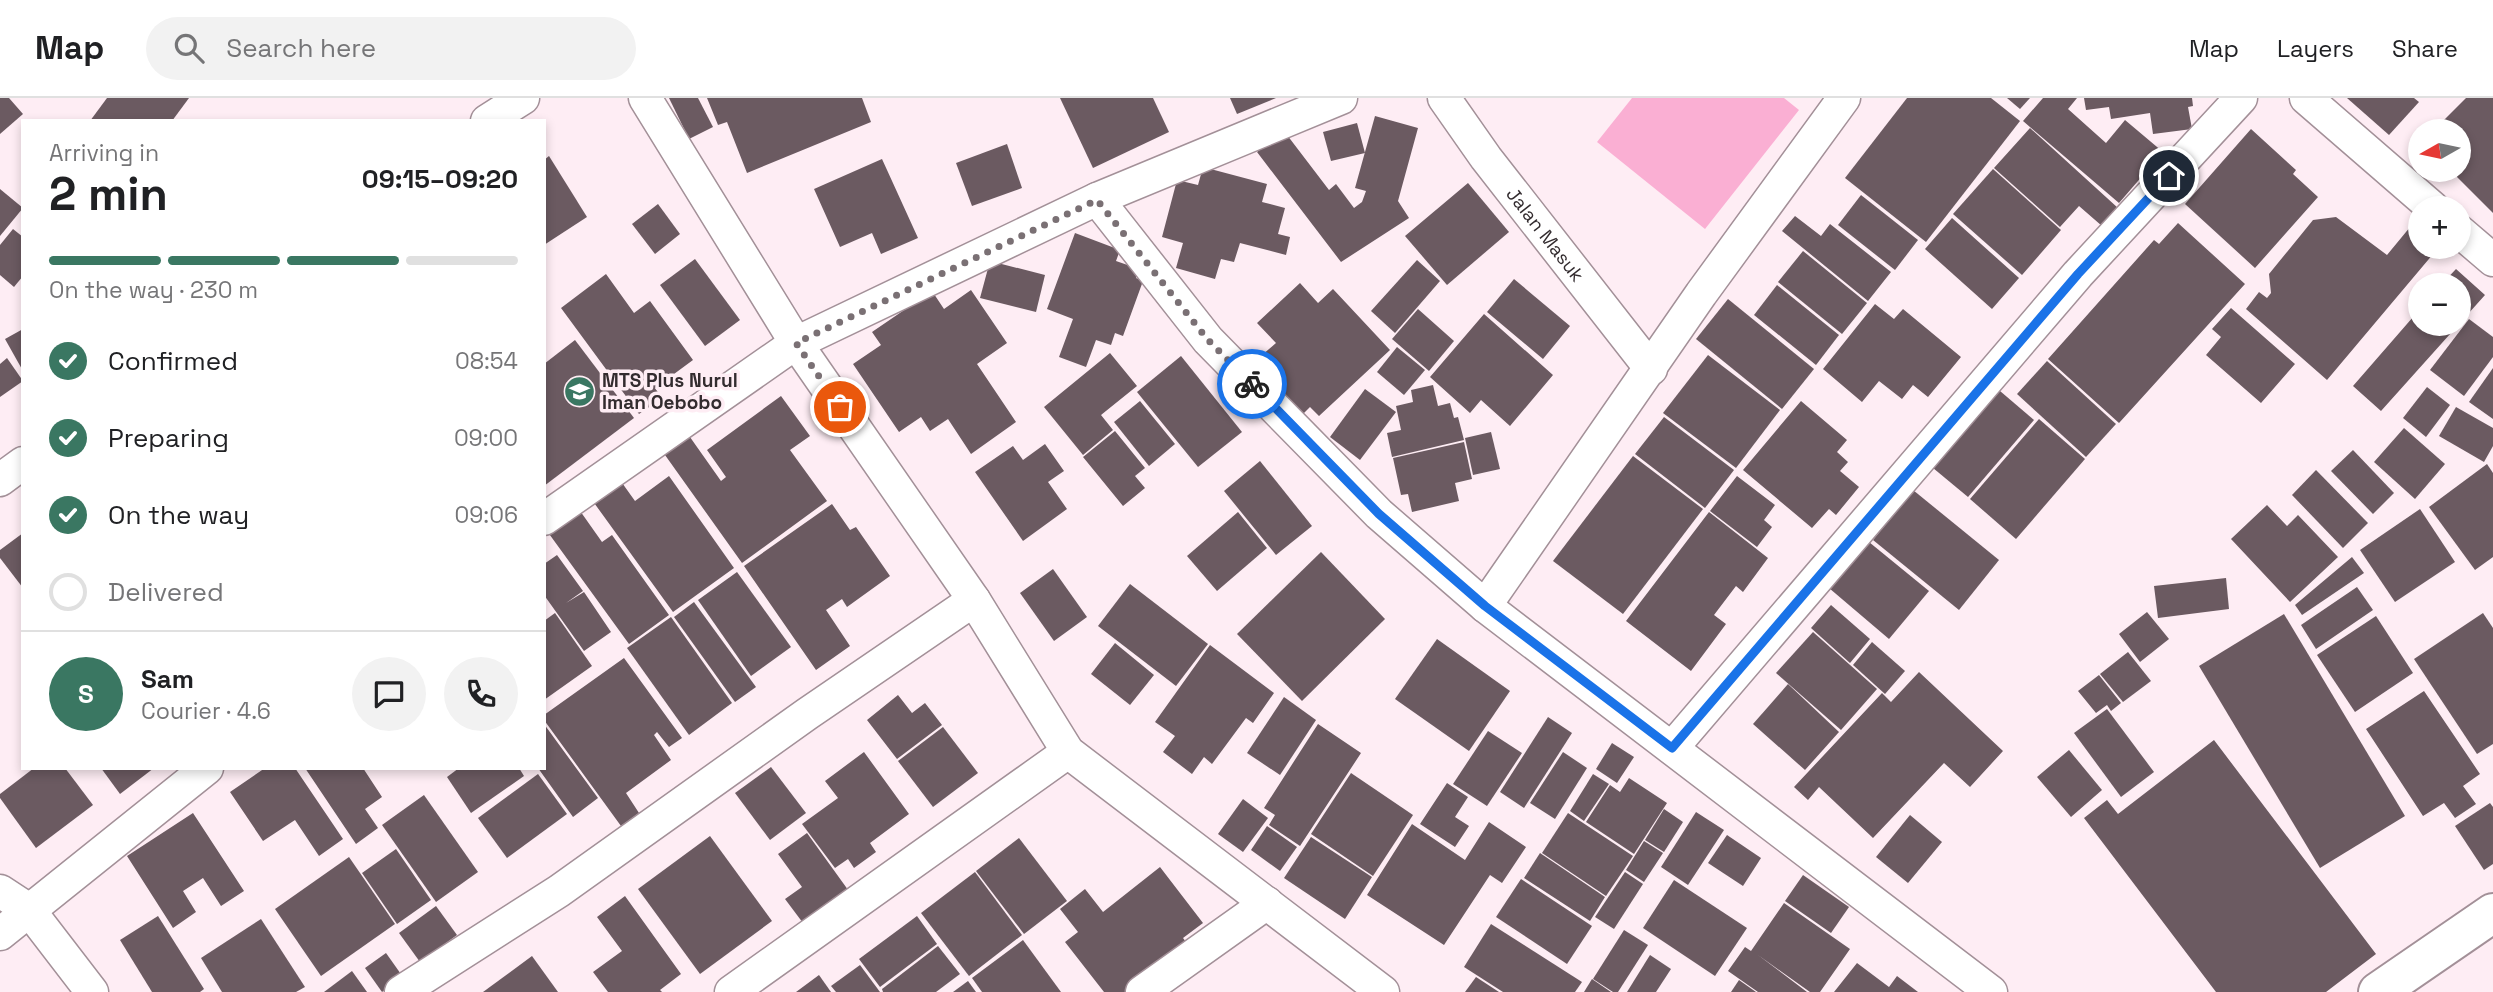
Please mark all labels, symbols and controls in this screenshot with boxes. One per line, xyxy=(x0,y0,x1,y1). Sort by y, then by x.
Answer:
search box xyxy=(146,17,636,80)
text: Map xyxy=(35,27,104,69)
icon: search xyxy=(170,29,208,67)
text: Search here xyxy=(226,31,376,65)
text: Map xyxy=(2189,33,2239,64)
text: Layers xyxy=(2277,33,2354,64)
text: Share xyxy=(2392,33,2458,64)
north arrow xyxy=(2408,119,2471,182)
map controls xyxy=(2408,119,2471,336)
text: Arriving in xyxy=(49,138,159,168)
pin xyxy=(2139,146,2199,206)
icon: home xyxy=(2150,157,2188,195)
text: 09:15–09:20 xyxy=(362,162,518,196)
text: 2 min xyxy=(49,165,168,223)
street label: Jalan Masuk xyxy=(1501,182,1590,287)
button: + xyxy=(2408,196,2471,259)
button: − xyxy=(2408,273,2471,336)
text: On the way · 230 m xyxy=(49,275,258,305)
icon: check xyxy=(49,342,87,380)
text: Confirmed xyxy=(108,344,238,378)
text: 08:54 xyxy=(455,346,518,376)
courier xyxy=(1217,349,1287,419)
icon: bike xyxy=(1233,365,1271,403)
place label: MTS Plus Nurul Iman Oebobo xyxy=(602,368,738,415)
school or university icon: MTS Plus Nurul Iman Oebobo xyxy=(562,374,596,408)
pin xyxy=(810,377,870,437)
icon: bag xyxy=(821,388,859,426)
icon: check xyxy=(49,419,87,457)
text: Preparing xyxy=(108,421,229,455)
text: 09:00 xyxy=(454,423,518,453)
icon: check xyxy=(49,496,87,534)
text: On the way xyxy=(108,498,249,532)
text: 09:06 xyxy=(455,500,518,530)
text: Delivered xyxy=(108,575,224,609)
button: chat xyxy=(352,657,426,731)
button: phone xyxy=(444,657,518,731)
text: Sam xyxy=(141,662,194,696)
text: S xyxy=(78,677,94,711)
text: Courier · 4.6 xyxy=(141,696,271,726)

